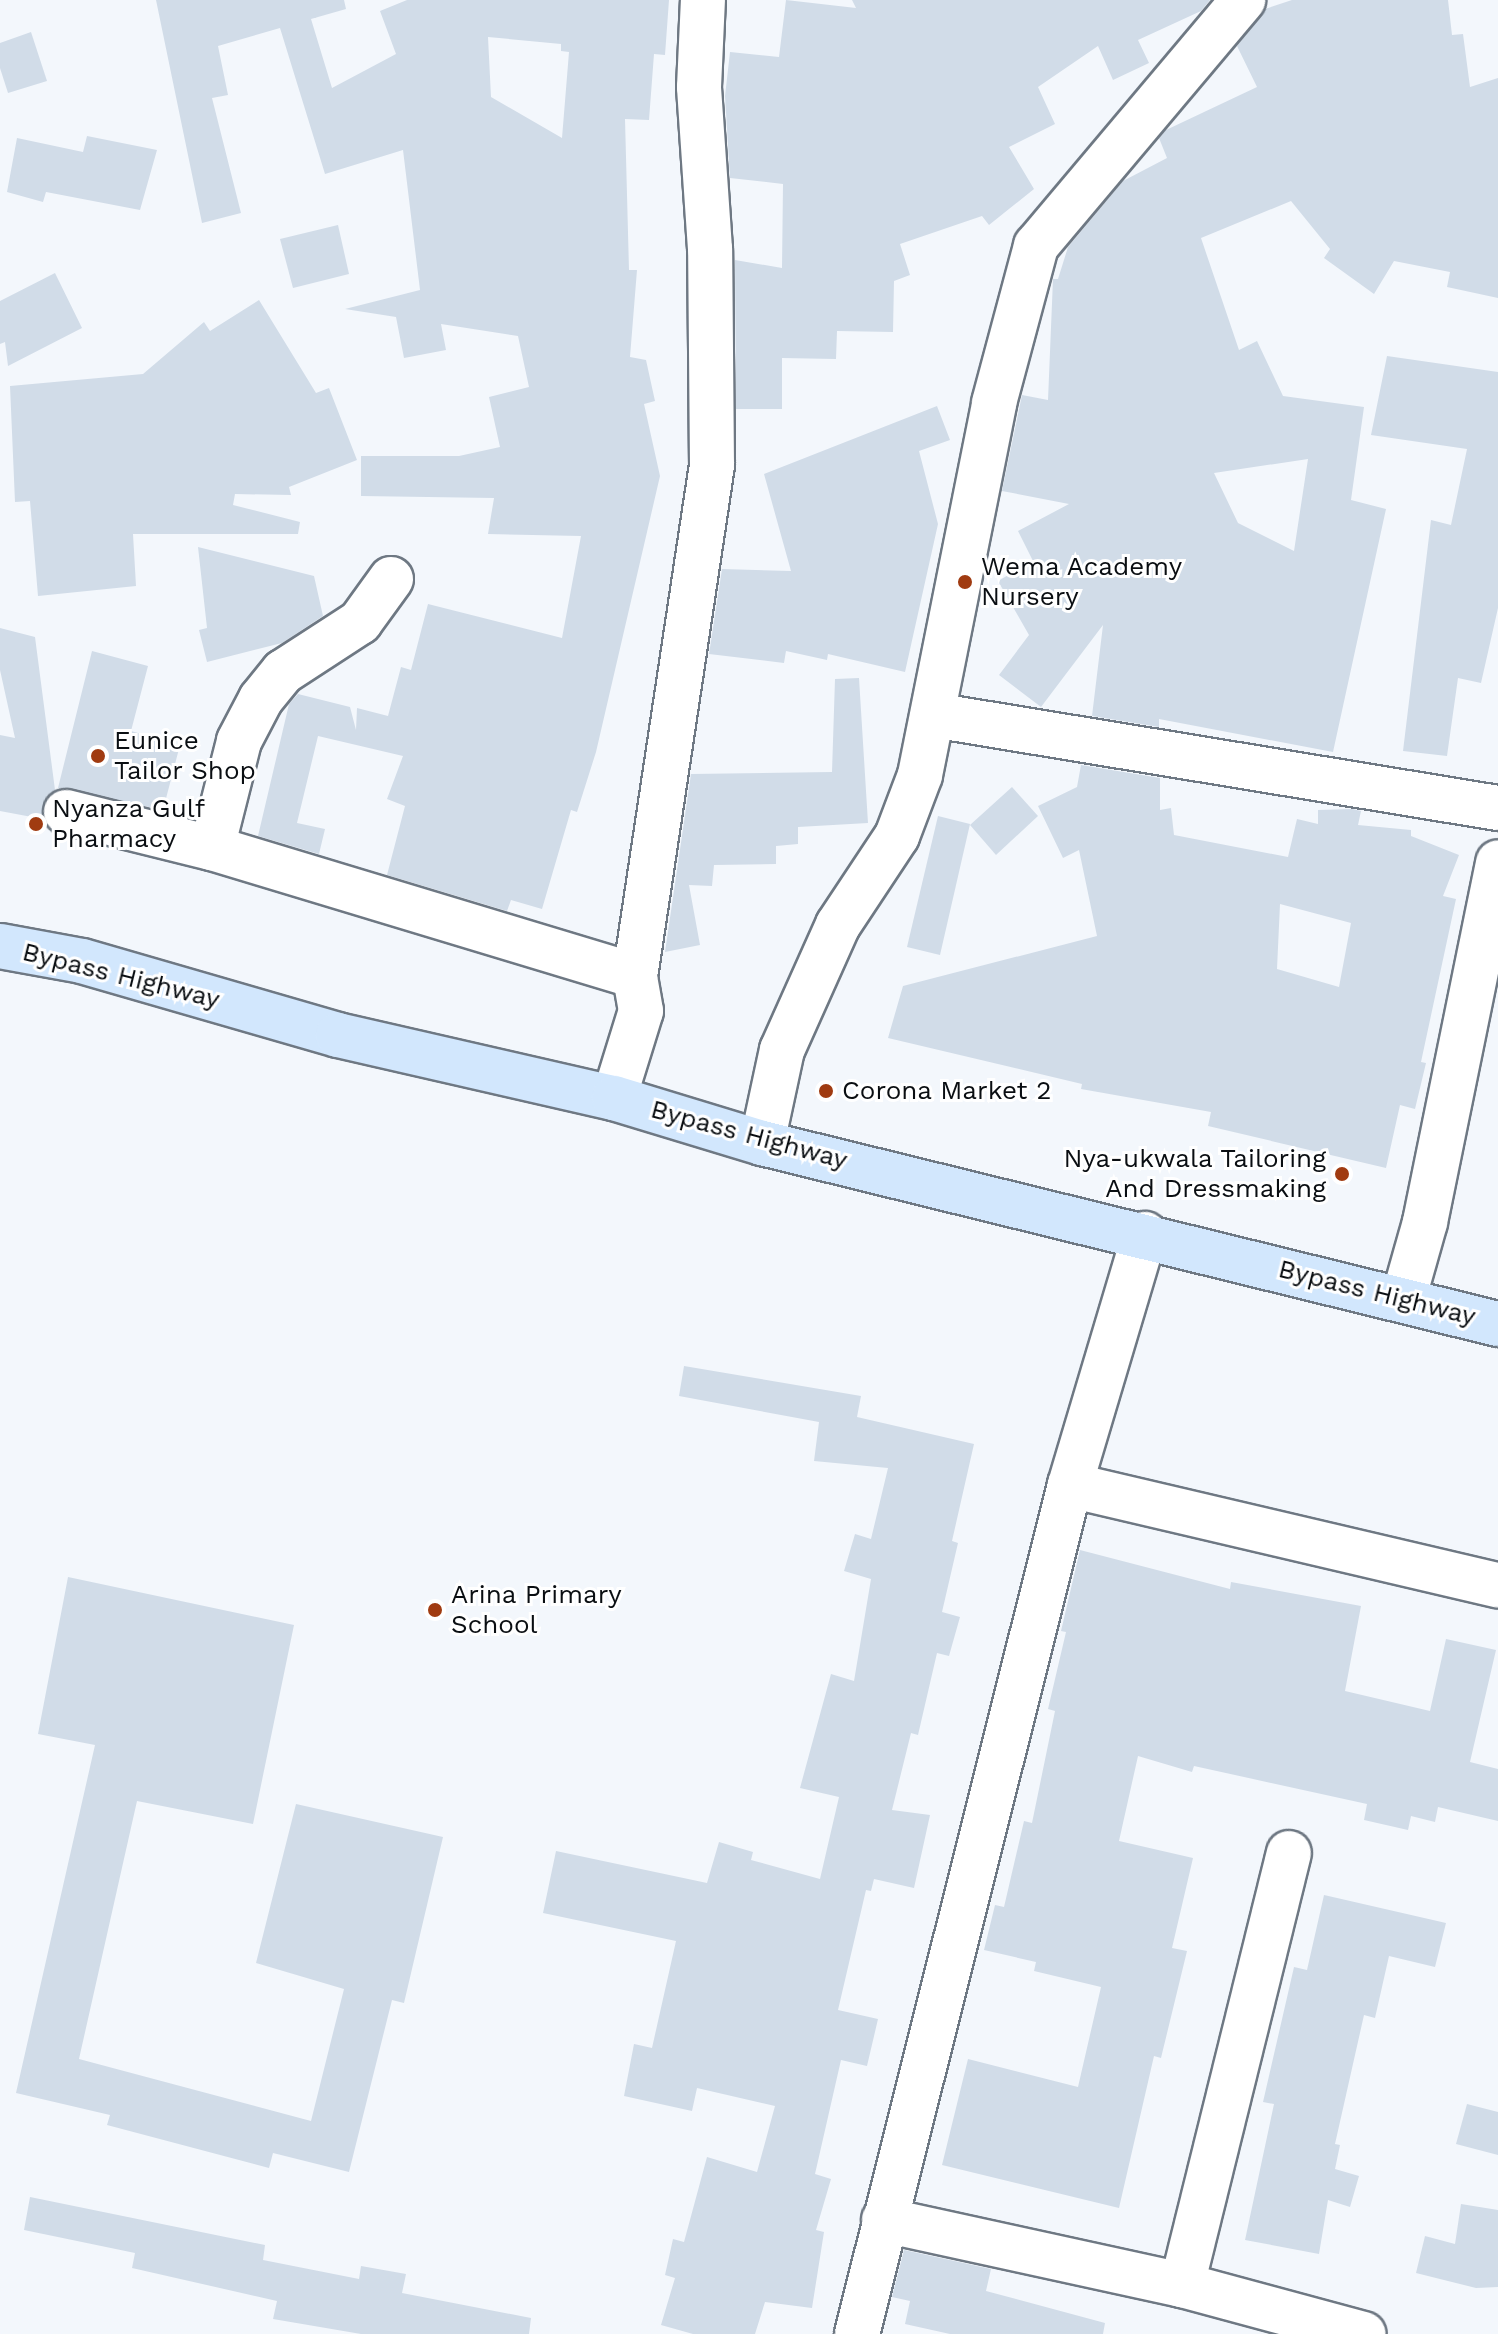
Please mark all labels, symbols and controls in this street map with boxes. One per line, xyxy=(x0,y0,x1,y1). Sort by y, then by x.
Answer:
place label: Wema Academy Nursery xyxy=(981,551,1184,612)
marker: Wema Academy Nursery xyxy=(956,573,974,591)
place label: Eunice Tailor Shop xyxy=(114,725,256,786)
marker: Eunice Tailor Shop xyxy=(89,747,107,765)
place label: Nyanza Gulf Pharmacy xyxy=(52,793,205,854)
marker: Nyanza Gulf Pharmacy xyxy=(27,815,45,833)
street label: Bypass Highway xyxy=(19,936,223,1016)
place label: Corona Market 2 xyxy=(842,1075,1052,1107)
marker: Corona Market 2 xyxy=(817,1082,835,1100)
street label: Bypass Highway xyxy=(647,1094,851,1176)
place label: Nya-ukwala Tailoring And Dressmaking xyxy=(1062,1143,1326,1204)
marker: Nya-ukwala Tailoring And Dressmaking xyxy=(1333,1165,1351,1183)
street label: Bypass Highway xyxy=(1275,1253,1479,1333)
place label: Arina Primary School xyxy=(451,1579,622,1640)
marker: Arina Primary School xyxy=(426,1601,444,1619)

